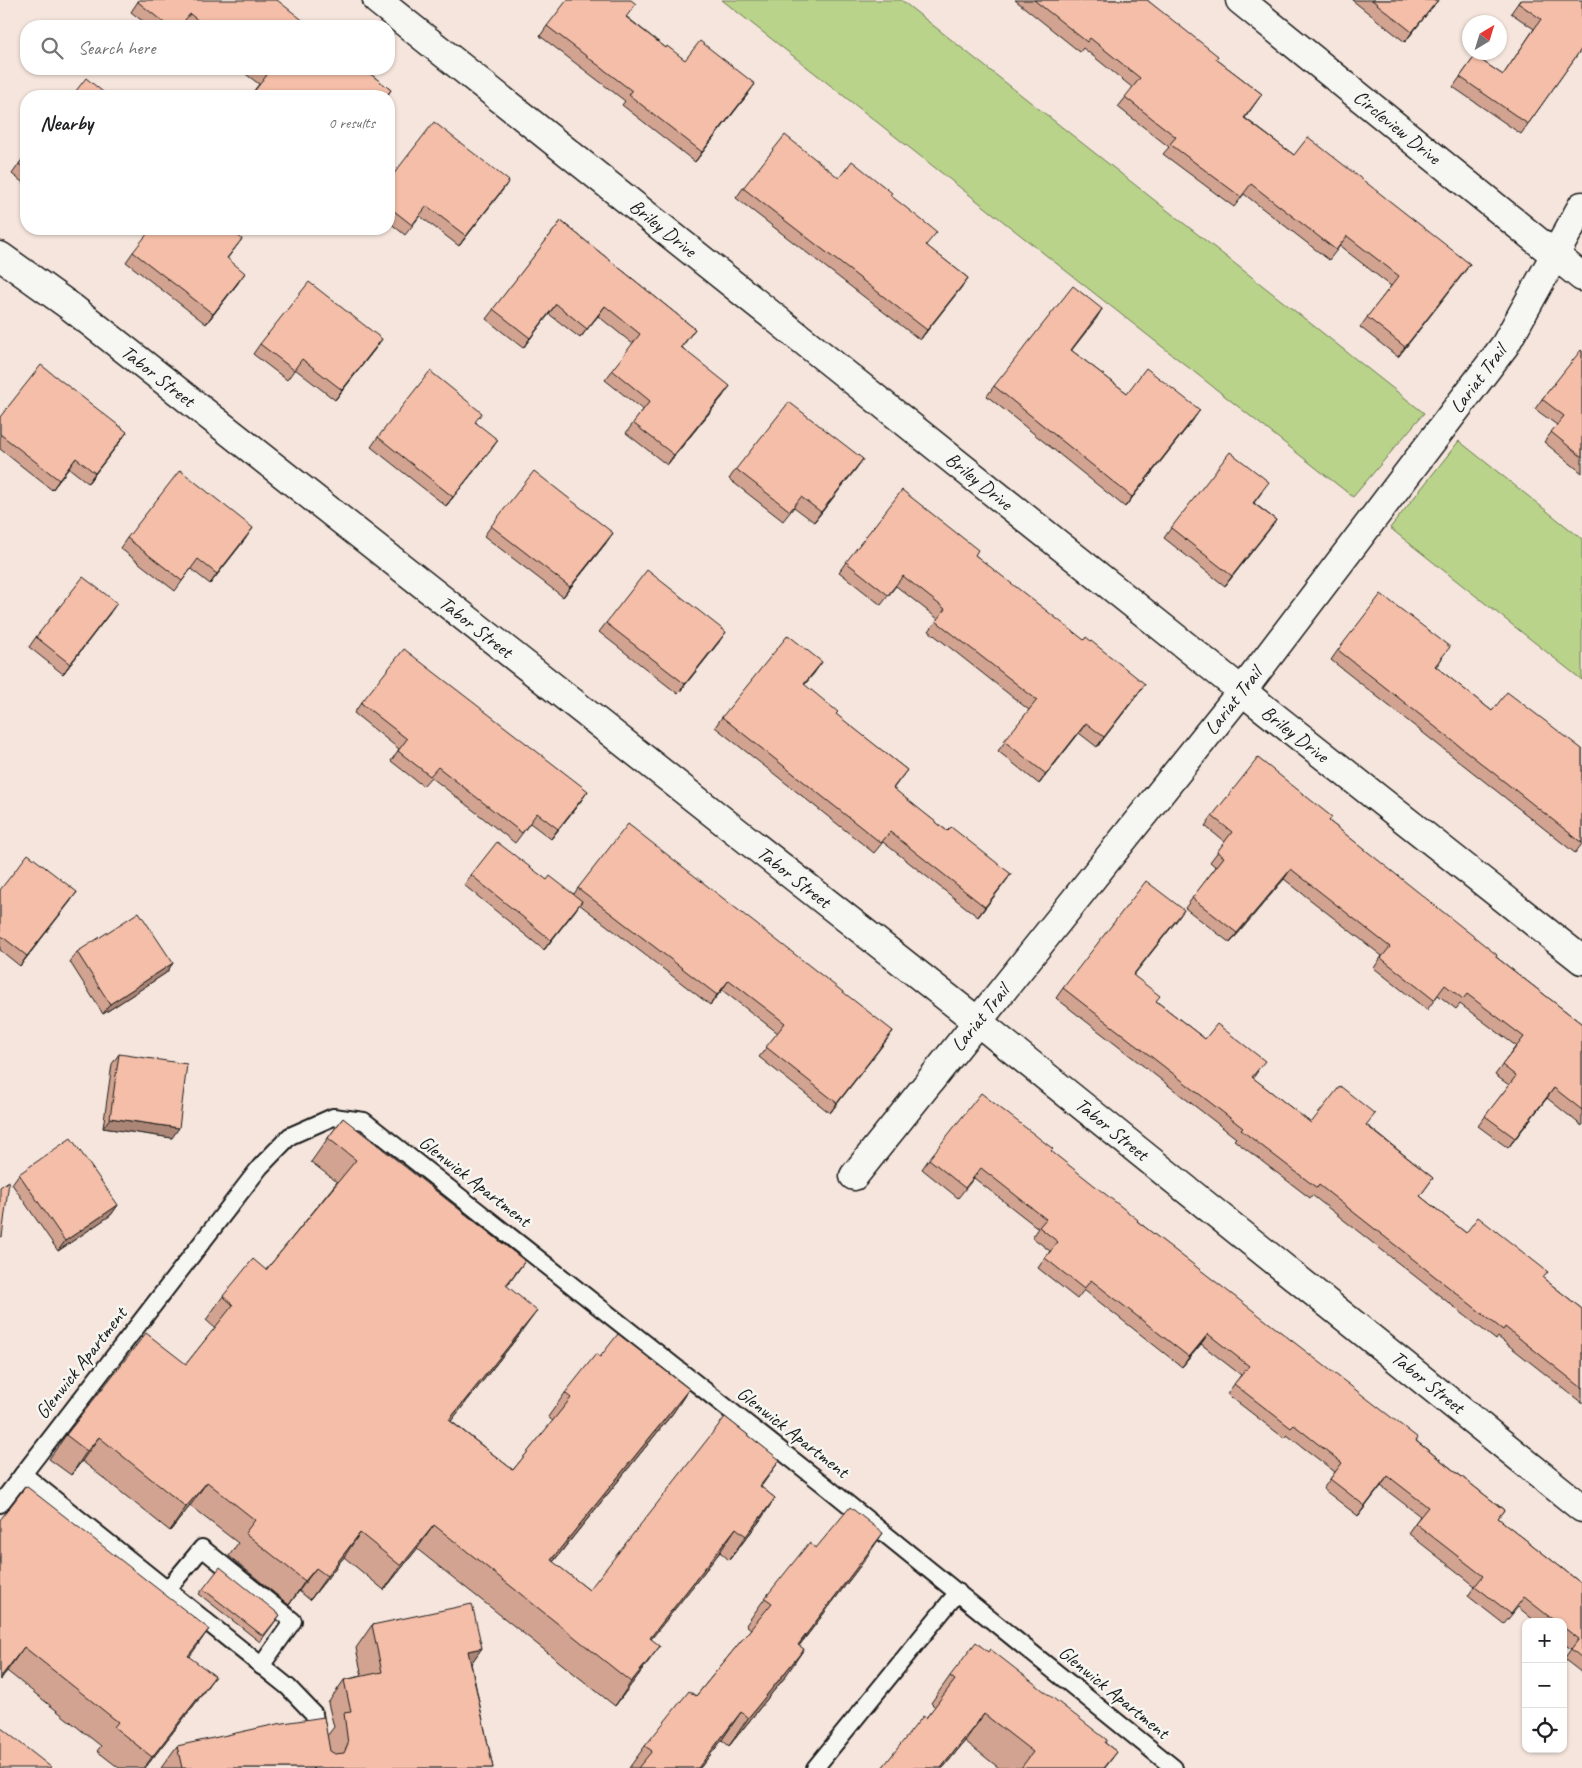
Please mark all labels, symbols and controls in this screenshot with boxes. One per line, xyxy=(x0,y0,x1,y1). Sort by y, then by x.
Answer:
north arrow xyxy=(1462,15,1507,60)
search box xyxy=(20,20,395,75)
icon: search xyxy=(38,34,66,62)
text: Search here xyxy=(78,36,155,60)
street label: Circleview Drive xyxy=(1348,84,1447,171)
text: Nearby xyxy=(40,110,93,136)
text: 0 results xyxy=(328,113,375,133)
street label: Briley Drive xyxy=(625,193,703,263)
street label: Lariat Trail xyxy=(1444,337,1514,418)
street label: Tabor Street xyxy=(116,339,202,414)
street label: Briley Drive xyxy=(941,446,1019,516)
street label: Tabor Street xyxy=(434,590,520,665)
street label: Lariat Trail xyxy=(1199,659,1269,740)
street label: Briley Drive xyxy=(1256,700,1335,769)
street label: Tabor Street xyxy=(752,840,838,915)
street label: Lariat Trail xyxy=(945,977,1017,1057)
street label: Tabor Street xyxy=(1070,1092,1156,1168)
street label: Glenwick Apartment xyxy=(414,1130,538,1234)
street label: Glenwick Apartment xyxy=(30,1300,134,1424)
street label: Tabor Street xyxy=(1386,1345,1472,1421)
street label: Glenwick Apartment xyxy=(732,1381,856,1485)
map controls xyxy=(1522,1618,1567,1753)
button: + xyxy=(1522,1618,1567,1663)
street label: Glenwick Apartment xyxy=(1054,1640,1176,1746)
button: − xyxy=(1522,1663,1567,1708)
button: locate xyxy=(1522,1708,1567,1753)

